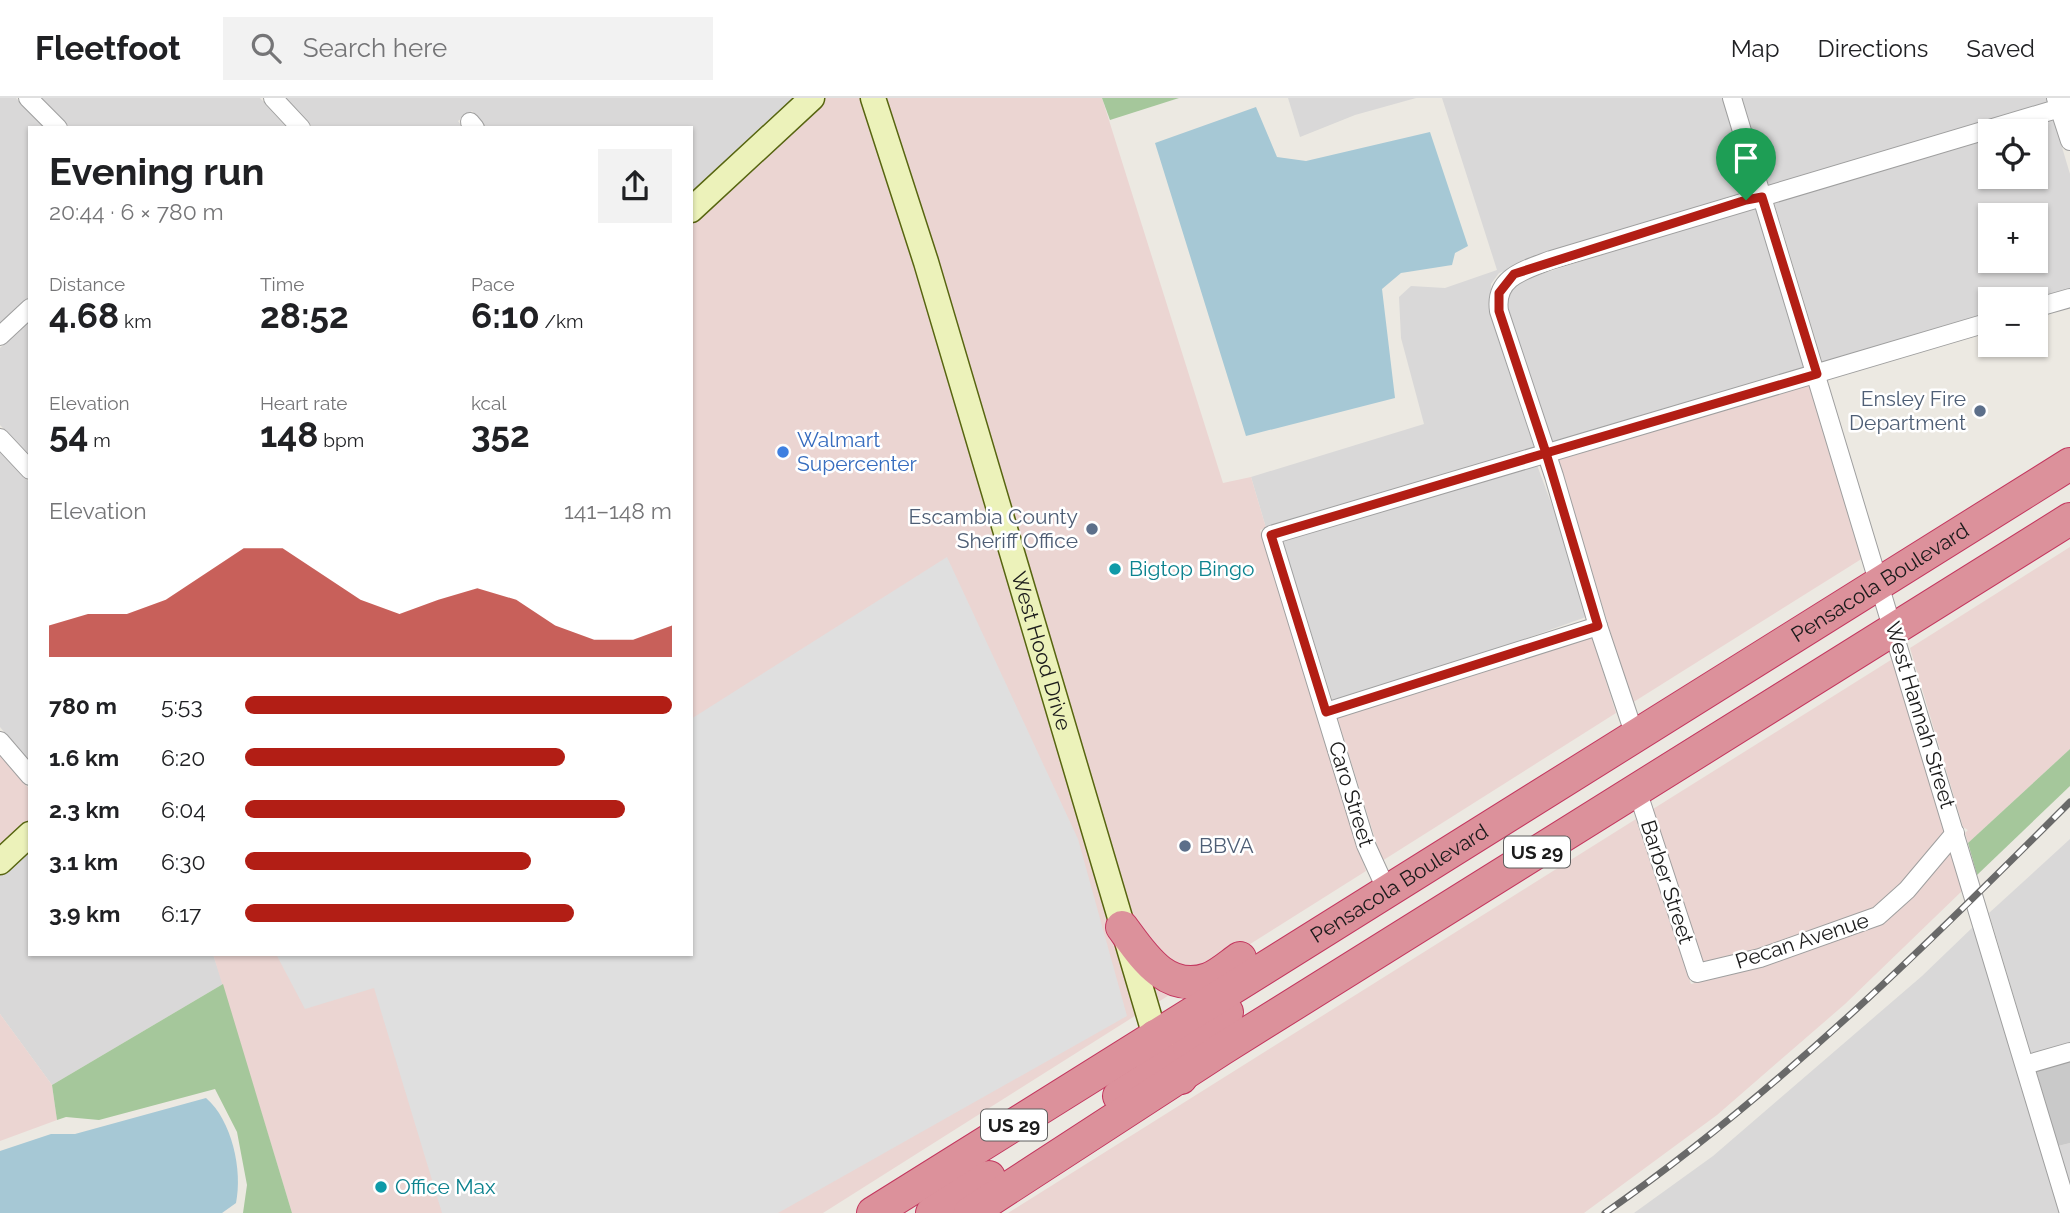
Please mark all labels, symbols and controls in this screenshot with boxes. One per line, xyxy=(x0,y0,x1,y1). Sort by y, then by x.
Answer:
search box xyxy=(223,17,713,80)
text: Fleetfoot xyxy=(35,29,181,68)
icon: search xyxy=(247,29,285,67)
text: Search here xyxy=(303,33,447,63)
text: Map xyxy=(1731,34,1780,63)
text: Directions xyxy=(1818,34,1928,63)
text: Saved xyxy=(1966,34,2035,63)
map controls xyxy=(1978,119,2048,357)
button: locate xyxy=(1978,119,2048,189)
pin xyxy=(1716,128,1776,200)
icon: arrive xyxy=(1727,139,1765,177)
text: Evening run xyxy=(49,149,264,194)
button: share xyxy=(598,149,672,223)
text: 20:44 · 6 × 780 m xyxy=(49,198,224,225)
button: + xyxy=(1978,203,2048,273)
text: Distance xyxy=(49,273,125,295)
text: Time xyxy=(260,273,304,295)
text: Pace xyxy=(471,273,515,295)
button: − xyxy=(1978,287,2048,357)
text: 4.68 xyxy=(49,295,119,336)
text: 28:52 xyxy=(260,295,349,336)
text: 6:10 xyxy=(471,295,540,336)
text: km xyxy=(119,310,152,332)
text: /km xyxy=(540,310,584,332)
place label: Ensley Fire Department xyxy=(1849,386,1966,435)
text: Elevation xyxy=(49,392,130,414)
text: Heart rate xyxy=(260,392,348,414)
text: kcal xyxy=(471,392,507,414)
marker: Ensley Fire Department xyxy=(1972,403,1988,419)
text: 54 xyxy=(49,414,88,455)
text: 148 xyxy=(260,414,318,455)
text: 352 xyxy=(471,414,530,455)
place label: Walmart Supercenter xyxy=(797,427,918,476)
text: m xyxy=(88,429,111,451)
text: bpm xyxy=(318,429,364,451)
marker: Walmart Supercenter xyxy=(775,444,791,460)
text: Elevation xyxy=(49,497,147,524)
text: 141–148 m xyxy=(564,497,672,524)
place label: Escambia County Sheriff Office xyxy=(909,504,1078,553)
street label: Pensacola Boulevard xyxy=(1786,517,1973,647)
marker: Escambia County Sheriff Office xyxy=(1084,521,1100,537)
place label: Bigtop Bingo xyxy=(1129,556,1254,581)
marker: Bigtop Bingo xyxy=(1107,561,1123,577)
street label: West Hood Drive xyxy=(1006,568,1077,733)
street label: West Hannah Street xyxy=(1880,618,1961,811)
text: 780 m xyxy=(49,692,117,719)
text: 5:53 xyxy=(161,692,203,719)
street label: Caro Street xyxy=(1324,738,1379,850)
text: 1.6 km xyxy=(49,744,119,771)
text: 6:20 xyxy=(161,744,205,771)
text: 2.3 km xyxy=(49,796,120,823)
text: 6:04 xyxy=(161,796,206,823)
street label: Barber Street xyxy=(1636,817,1699,947)
street label: Pensacola Boulevard xyxy=(1306,818,1493,948)
place label: BBVA xyxy=(1199,833,1254,858)
road number: US 29 xyxy=(1504,836,1570,867)
marker: BBVA xyxy=(1177,838,1193,854)
text: 3.1 km xyxy=(49,848,118,875)
text: 6:30 xyxy=(161,848,206,875)
text: 3.9 km xyxy=(49,900,120,927)
text: 6:17 xyxy=(161,900,201,927)
street label: Pecan Avenue xyxy=(1732,907,1872,974)
road number: US 29 xyxy=(981,1110,1047,1140)
place label: Office Max xyxy=(395,1174,496,1199)
marker: Office Max xyxy=(373,1179,389,1195)

